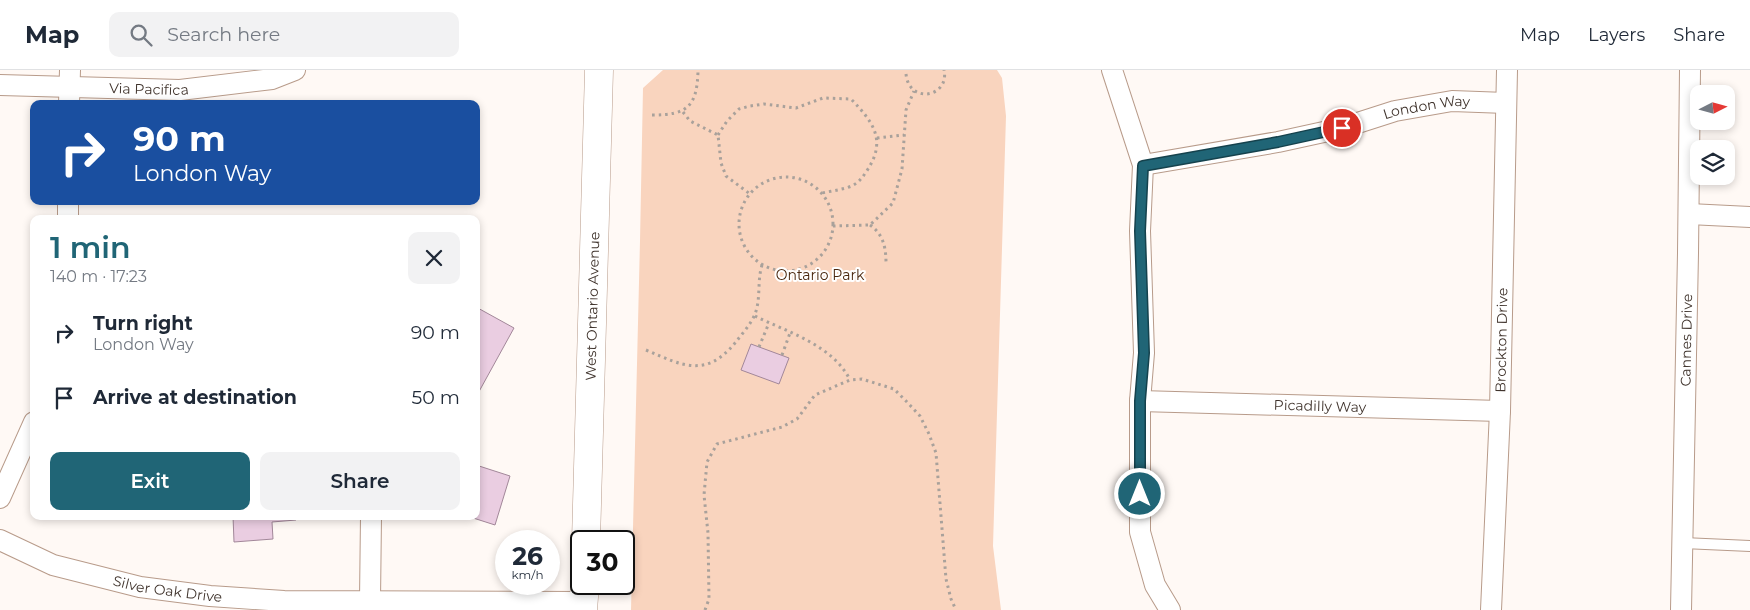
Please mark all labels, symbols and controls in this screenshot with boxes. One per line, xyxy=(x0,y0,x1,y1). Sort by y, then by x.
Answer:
search box xyxy=(109,12,459,57)
text: Map xyxy=(25,20,79,49)
icon: search xyxy=(127,21,155,49)
text: Search here xyxy=(167,23,280,46)
text: Map xyxy=(1520,24,1560,46)
text: Layers xyxy=(1588,24,1645,46)
text: Share xyxy=(1673,24,1725,46)
street label: Via Pacifica xyxy=(109,79,190,99)
north arrow xyxy=(1690,85,1735,130)
map controls xyxy=(1690,85,1735,185)
street label: London Way xyxy=(1381,91,1471,123)
pin xyxy=(1321,107,1363,149)
icon: arrive xyxy=(1328,114,1356,142)
text: 90 m xyxy=(133,117,226,160)
icon: right xyxy=(50,120,115,185)
button: layers xyxy=(1690,140,1735,185)
text: London Way xyxy=(133,160,272,187)
text: 1 min xyxy=(50,229,131,266)
street label: West Ontario Avenue xyxy=(581,231,604,381)
button: close xyxy=(408,232,460,284)
park label: Ontario Park xyxy=(776,266,865,284)
text: 140 m · 17:23 xyxy=(50,267,147,286)
street label: Brockton Drive xyxy=(1491,288,1512,393)
street label: Cannes Drive xyxy=(1676,294,1696,387)
text: Turn right xyxy=(93,312,193,335)
icon: right xyxy=(50,319,78,347)
text: 90 m xyxy=(411,321,460,344)
text: London Way xyxy=(93,335,194,354)
icon: arrive xyxy=(50,384,78,412)
text: Arrive at destination xyxy=(93,386,297,409)
text: 50 m xyxy=(412,386,460,409)
street label: Picadilly Way xyxy=(1273,396,1367,416)
button: Exit xyxy=(50,452,250,510)
button: Share xyxy=(260,452,460,510)
position arrow xyxy=(1113,467,1165,519)
speed limit sign: 30 xyxy=(570,530,635,595)
text: 26 xyxy=(512,541,543,571)
text: km/h xyxy=(511,567,544,582)
street label: Silver Oak Drive xyxy=(111,572,223,606)

